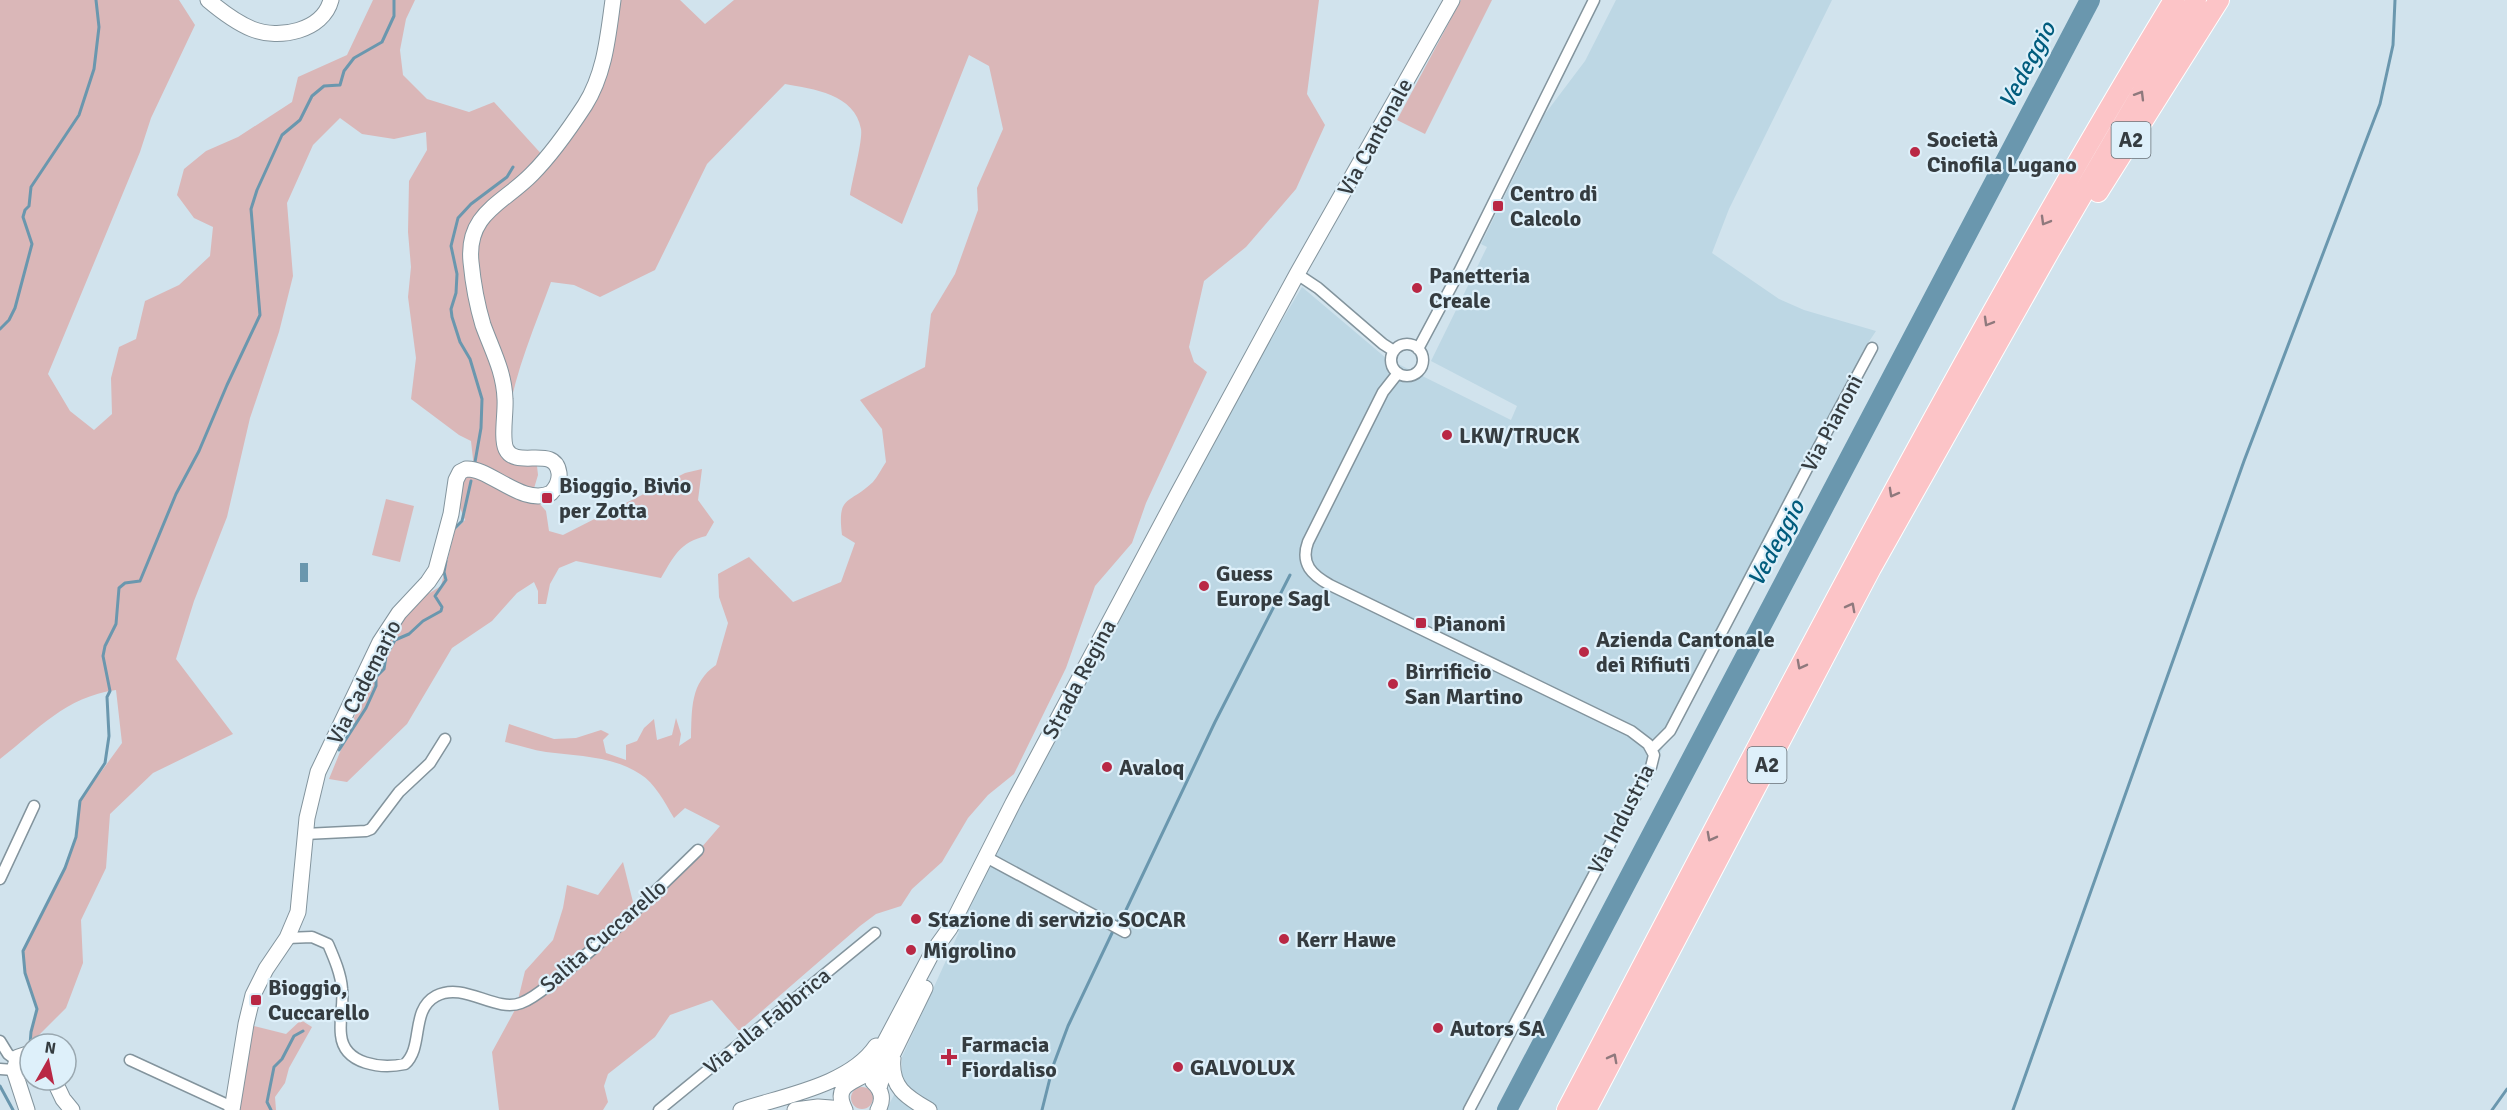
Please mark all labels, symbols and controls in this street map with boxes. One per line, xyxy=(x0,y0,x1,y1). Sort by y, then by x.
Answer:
water label: Vedeggio xyxy=(1992,15,2063,113)
street label: Via Cantonale xyxy=(1332,74,1418,200)
one-way arrow xyxy=(2132,91,2144,101)
road number: A2 xyxy=(2112,122,2150,158)
place label: Società Cinofila Lugano xyxy=(1927,126,2077,178)
marker: Società Cinofila Lugano xyxy=(1908,145,1922,159)
place label: Centro di Calcolo xyxy=(1510,180,1598,232)
marker: Centro di Calcolo xyxy=(1491,199,1505,213)
one-way arrow xyxy=(2041,215,2052,225)
place label: Panetteria Creale xyxy=(1429,262,1530,314)
marker: Panetteria Creale xyxy=(1410,281,1424,295)
one-way arrow xyxy=(1983,316,1995,326)
street label: Via Pianoni xyxy=(1795,370,1869,476)
place label: LKW/TRUCK xyxy=(1459,422,1580,449)
marker: LKW/TRUCK xyxy=(1440,428,1454,442)
place label: Bioggio, Bivio per Zotta xyxy=(559,472,691,524)
one-way arrow xyxy=(1889,486,1900,497)
marker: Bioggio, Bivio per Zotta xyxy=(540,491,554,505)
water label: Vedeggio xyxy=(1741,493,1812,591)
place label: Guess Europe Sagl xyxy=(1216,560,1330,612)
marker: Guess Europe Sagl xyxy=(1197,579,1211,593)
one-way arrow xyxy=(1843,602,1855,613)
place label: Pianoni xyxy=(1433,610,1506,637)
street label: Via Cademario xyxy=(321,615,407,749)
street label: Strada Regina xyxy=(1036,615,1122,743)
marker: Pianoni xyxy=(1414,616,1428,630)
place label: Azienda Cantonale dei Rifiuti xyxy=(1596,626,1775,678)
marker: Azienda Cantonale dei Rifiuti xyxy=(1577,645,1591,659)
place label: Birrificio San Martino xyxy=(1405,658,1523,710)
one-way arrow xyxy=(1797,658,1809,669)
marker: Birrificio San Martino xyxy=(1386,677,1400,691)
road number: A2 xyxy=(1748,747,1786,783)
place label: Avaloq xyxy=(1119,754,1185,781)
marker: Avaloq xyxy=(1100,760,1114,774)
street label: Via Industria xyxy=(1582,760,1660,878)
one-way arrow xyxy=(1706,831,1718,842)
street label: Salita Cuccarello xyxy=(534,874,672,998)
place label: Stazione di servizio SOCAR xyxy=(928,906,1187,933)
marker: Stazione di servizio SOCAR xyxy=(909,912,923,926)
place label: Kerr Hawe xyxy=(1296,926,1396,953)
marker: Kerr Hawe xyxy=(1277,932,1291,946)
place label: Migrolino xyxy=(923,937,1016,964)
marker: Migrolino xyxy=(904,943,918,957)
street label: Via alla Fabbrica xyxy=(698,962,836,1080)
place label: Bioggio, Cuccarello xyxy=(268,974,369,1026)
marker: Bioggio, Cuccarello xyxy=(249,993,263,1007)
place label: Autors SA xyxy=(1450,1015,1545,1042)
marker: Autors SA xyxy=(1431,1021,1445,1035)
place label: Farmacia Fiordaliso xyxy=(961,1031,1057,1083)
north arrow xyxy=(18,1032,78,1092)
text: N xyxy=(43,1037,57,1059)
marker: Farmacia Fiordaliso xyxy=(942,1050,956,1064)
place label: GALVOLUX xyxy=(1190,1054,1296,1081)
one-way arrow xyxy=(1606,1054,1617,1064)
marker: GALVOLUX xyxy=(1171,1060,1185,1074)

